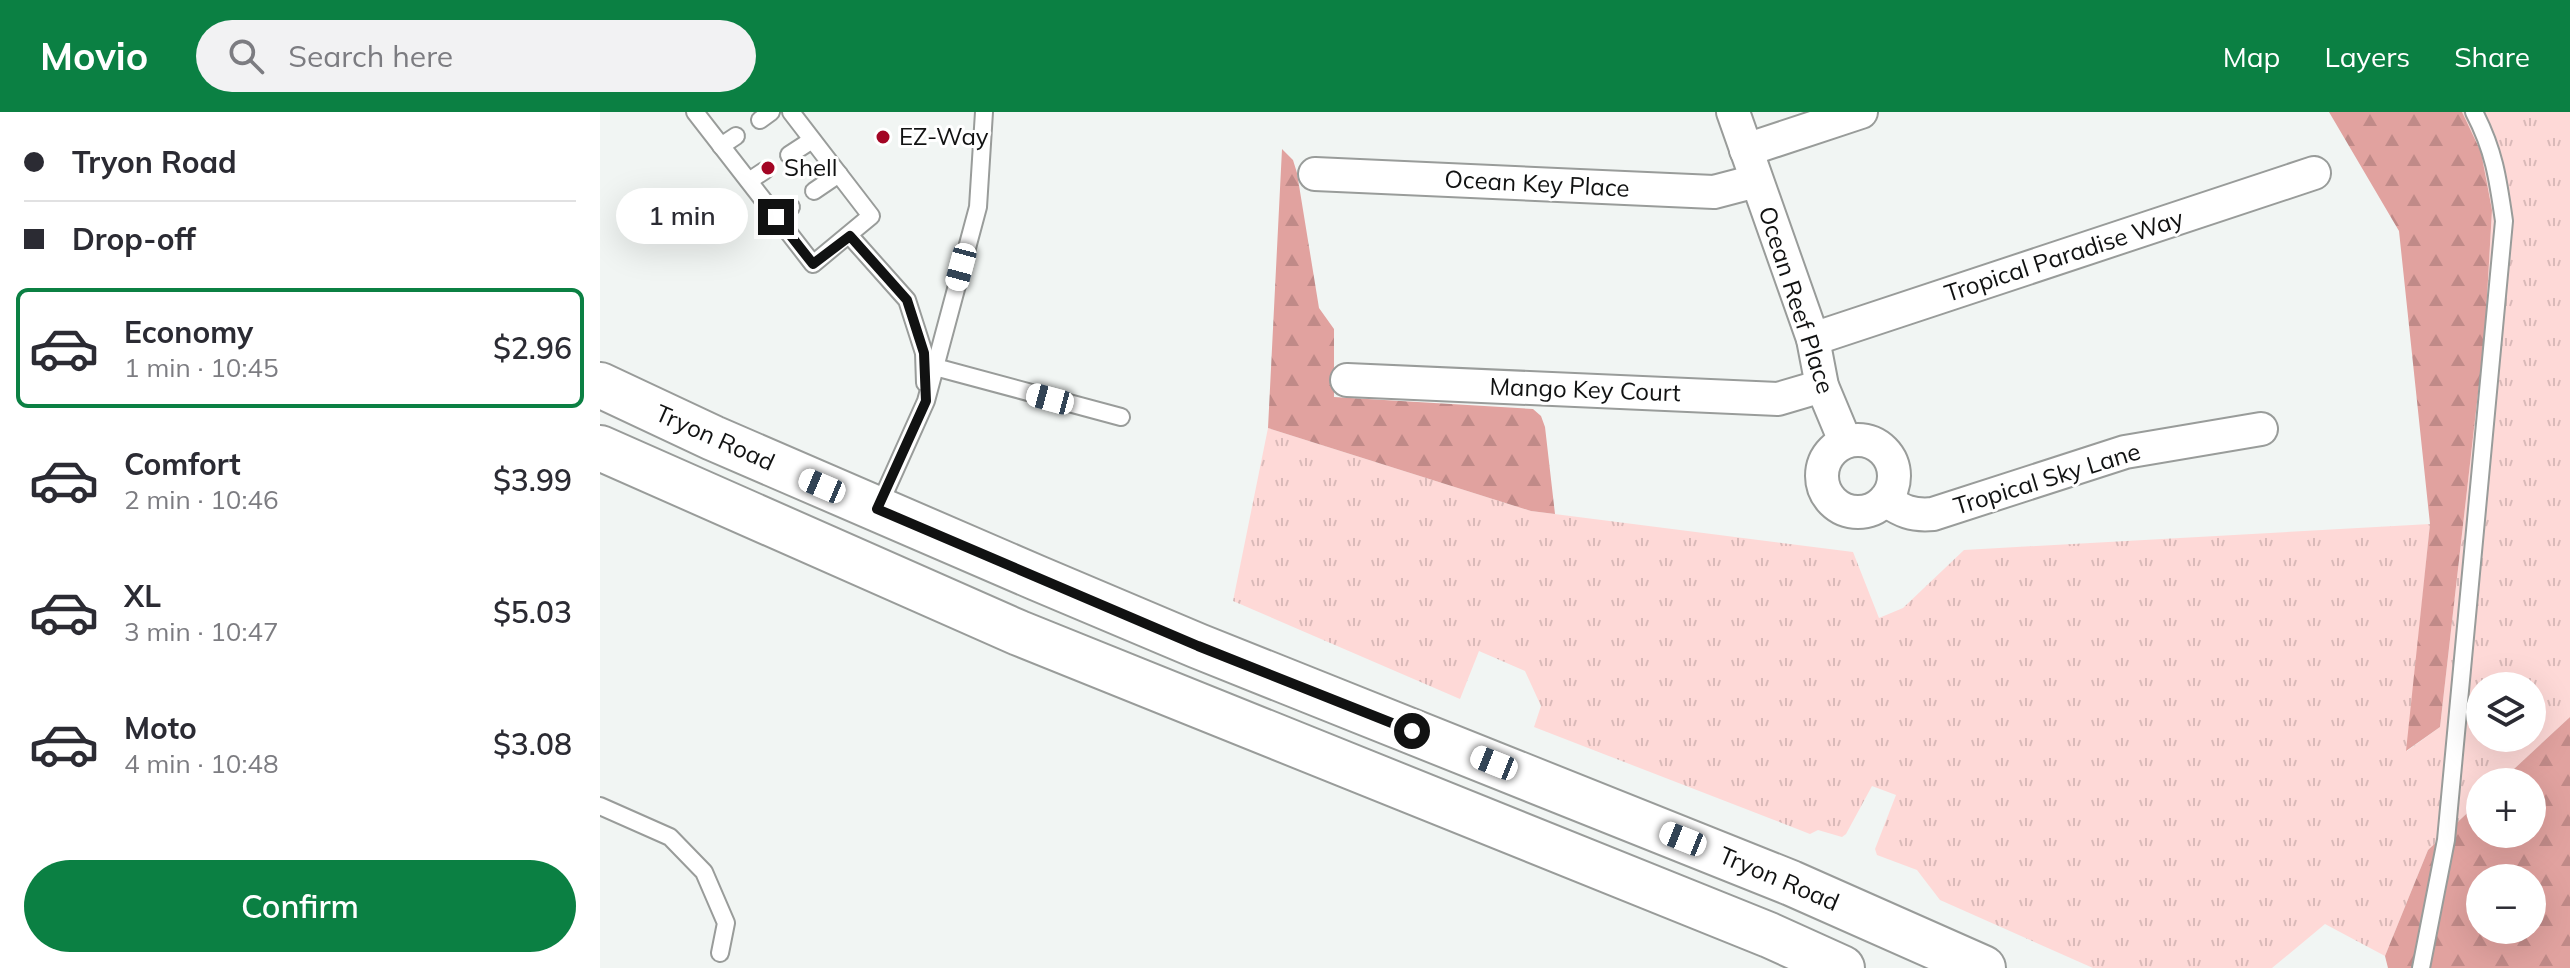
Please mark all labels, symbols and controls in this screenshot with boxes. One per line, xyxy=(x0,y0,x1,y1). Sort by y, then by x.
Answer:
search box xyxy=(196,20,756,92)
text: Movio xyxy=(40,32,148,80)
icon: search xyxy=(224,34,268,78)
text: Search here xyxy=(288,37,453,75)
text: Map xyxy=(2223,39,2280,74)
text: Layers xyxy=(2324,39,2410,74)
text: Share xyxy=(2454,39,2530,74)
place label: EZ-Way xyxy=(899,121,989,151)
marker: EZ-Way xyxy=(874,128,892,146)
text: Tryon Road xyxy=(72,143,237,181)
place label: Shell xyxy=(784,152,838,182)
marker: Shell xyxy=(759,159,777,177)
street label: Ocean Key Place xyxy=(1444,163,1630,203)
callout: 1 min xyxy=(616,189,748,245)
text: 1 min xyxy=(648,199,716,232)
route end xyxy=(758,199,794,235)
street label: Ocean Reef Place xyxy=(1753,202,1841,397)
street label: Tropical Paradise Way xyxy=(1941,202,2187,308)
text: Drop-off xyxy=(72,220,196,258)
car xyxy=(943,241,979,293)
icon: car xyxy=(28,312,100,384)
text: Economy xyxy=(124,313,253,351)
text: $2.96 xyxy=(493,329,572,367)
text: 1 min · 10:45 xyxy=(124,351,279,384)
street label: Mango Key Court xyxy=(1489,371,1681,407)
car xyxy=(1024,381,1076,417)
street label: Tryon Road xyxy=(651,397,780,477)
street label: Tropical Sky Lane xyxy=(1950,435,2144,521)
icon: car xyxy=(28,444,100,516)
text: Comfort xyxy=(124,445,241,483)
text: $3.99 xyxy=(493,461,572,499)
car xyxy=(795,466,849,506)
text: 2 min · 10:46 xyxy=(124,483,279,516)
icon: car xyxy=(28,576,100,648)
text: XL xyxy=(124,577,161,615)
text: $5.03 xyxy=(493,593,572,631)
text: 3 min · 10:47 xyxy=(124,615,279,648)
map controls xyxy=(2466,672,2546,944)
button: layers xyxy=(2466,672,2546,752)
icon: car xyxy=(28,708,100,780)
text: Moto xyxy=(124,709,197,747)
route start xyxy=(1394,713,1430,749)
text: $3.08 xyxy=(493,725,572,763)
car xyxy=(1467,743,1521,783)
text: 4 min · 10:48 xyxy=(124,747,279,780)
button: + xyxy=(2466,768,2546,848)
car xyxy=(1656,819,1710,859)
street label: Tryon Road xyxy=(1715,839,1844,917)
button: Confirm xyxy=(24,860,576,952)
button: − xyxy=(2466,864,2546,944)

